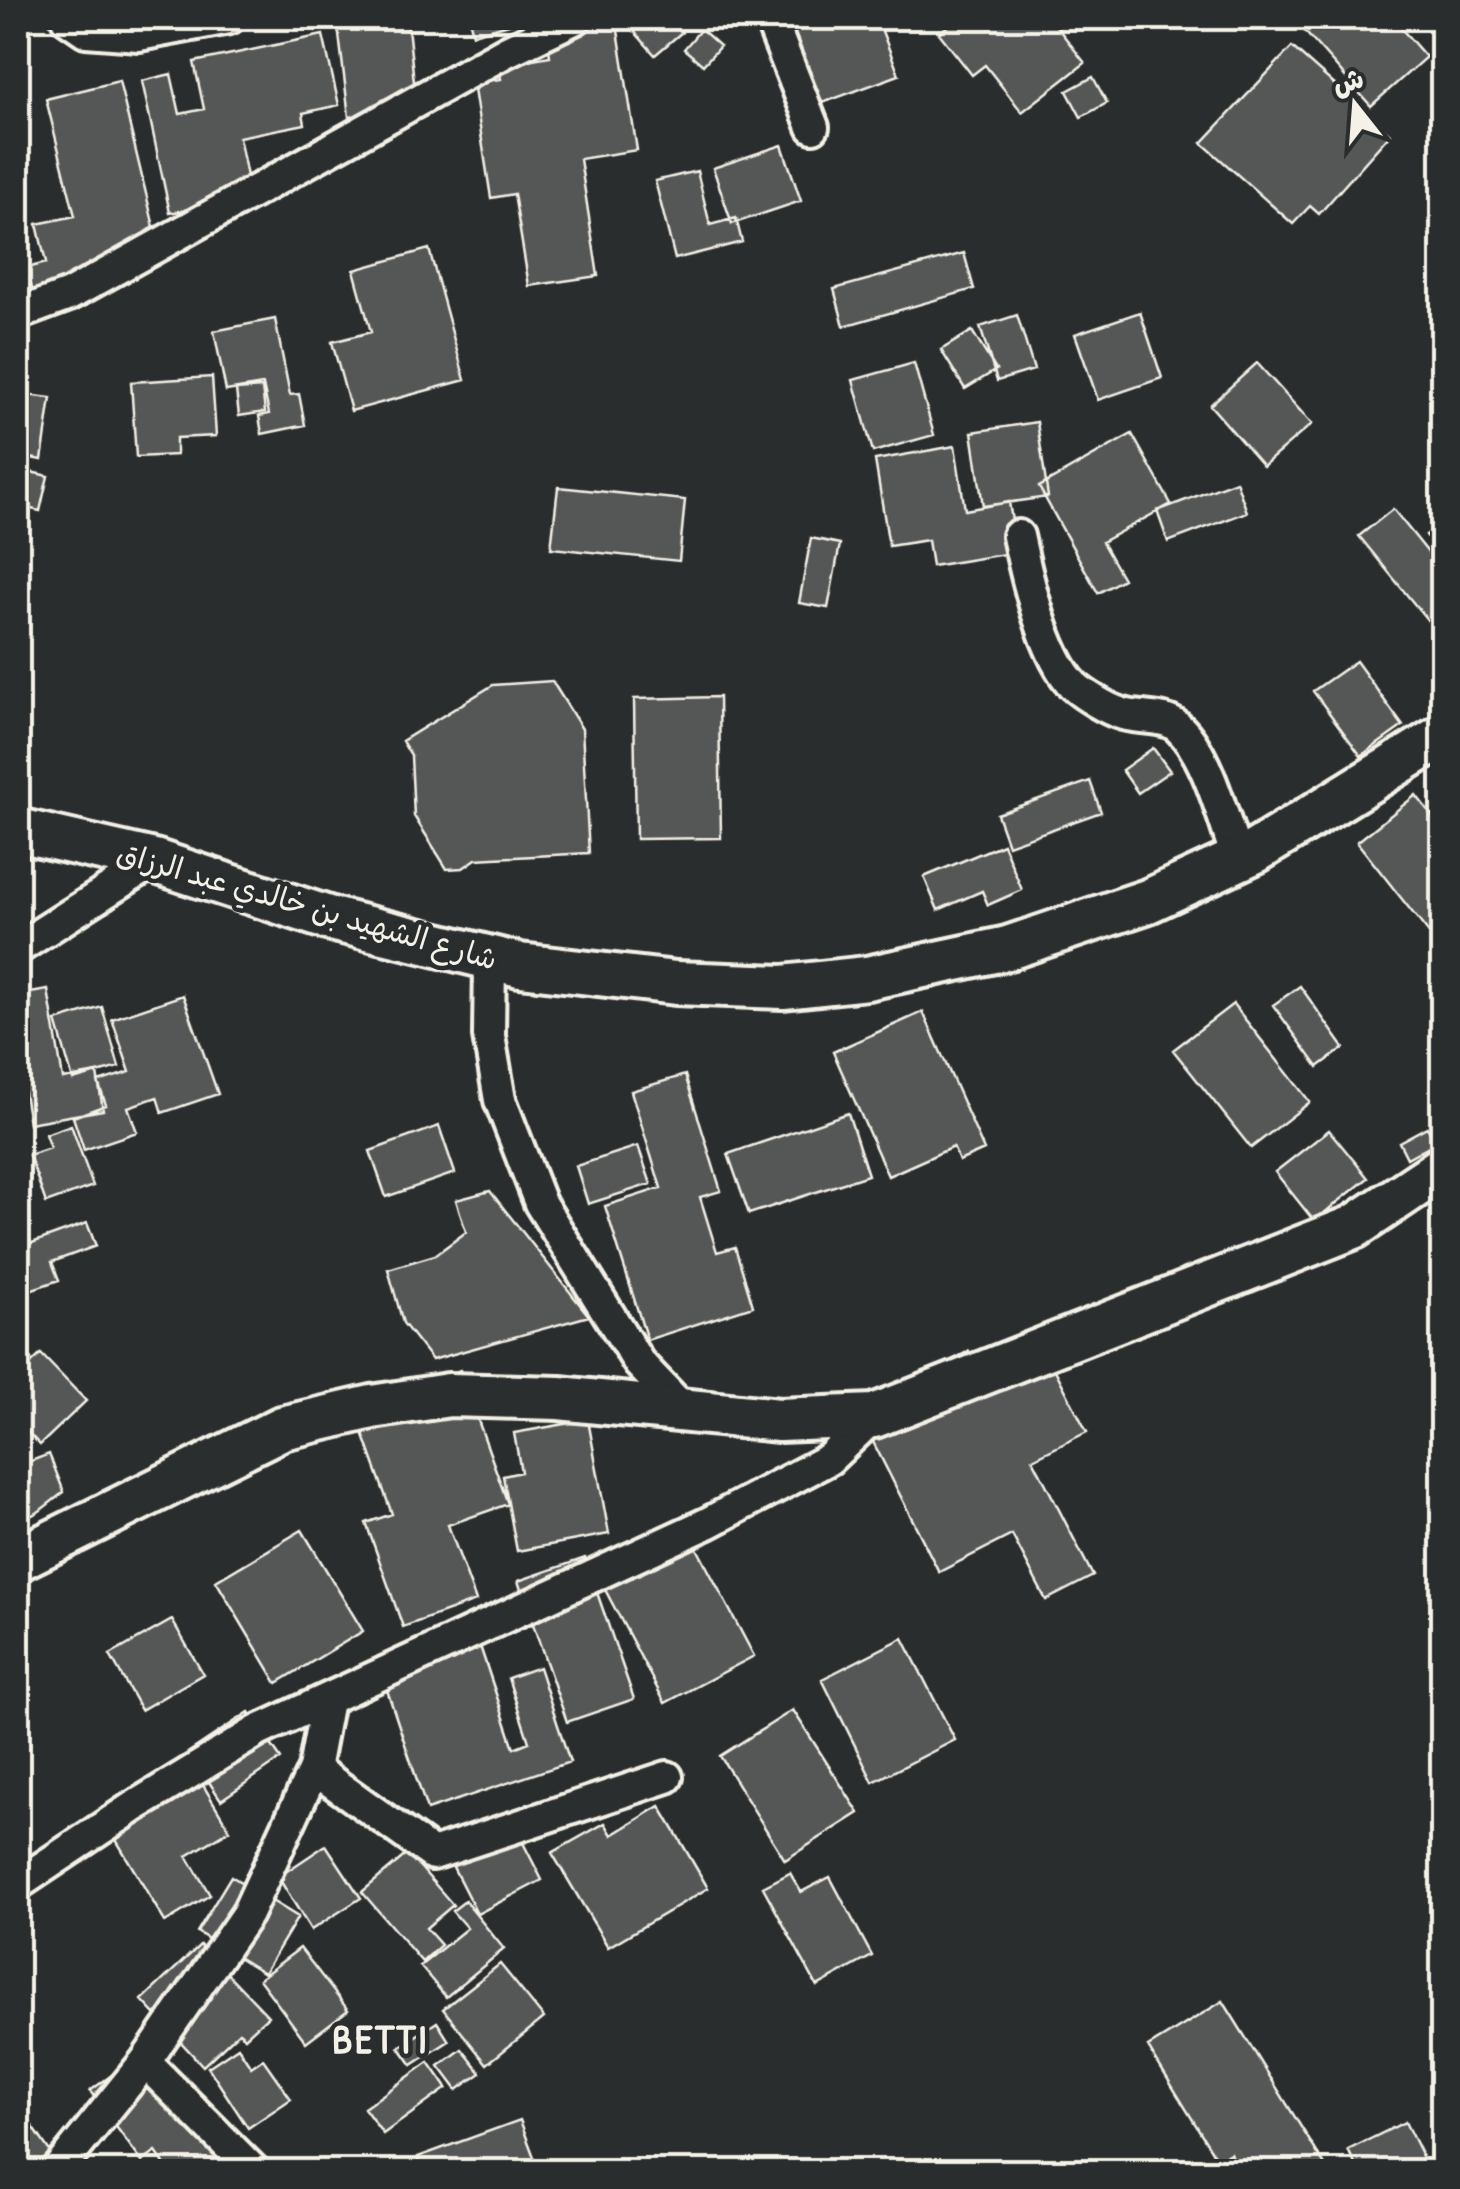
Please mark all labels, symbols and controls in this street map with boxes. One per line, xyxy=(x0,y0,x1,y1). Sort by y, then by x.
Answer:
north arrow xyxy=(1305,55,1405,155)
text: ش xyxy=(1327,58,1368,104)
street label: شارع الشهيد بن خالدي عبد الرزاق xyxy=(112,832,502,980)
district label: BETTI xyxy=(332,2011,430,2065)

